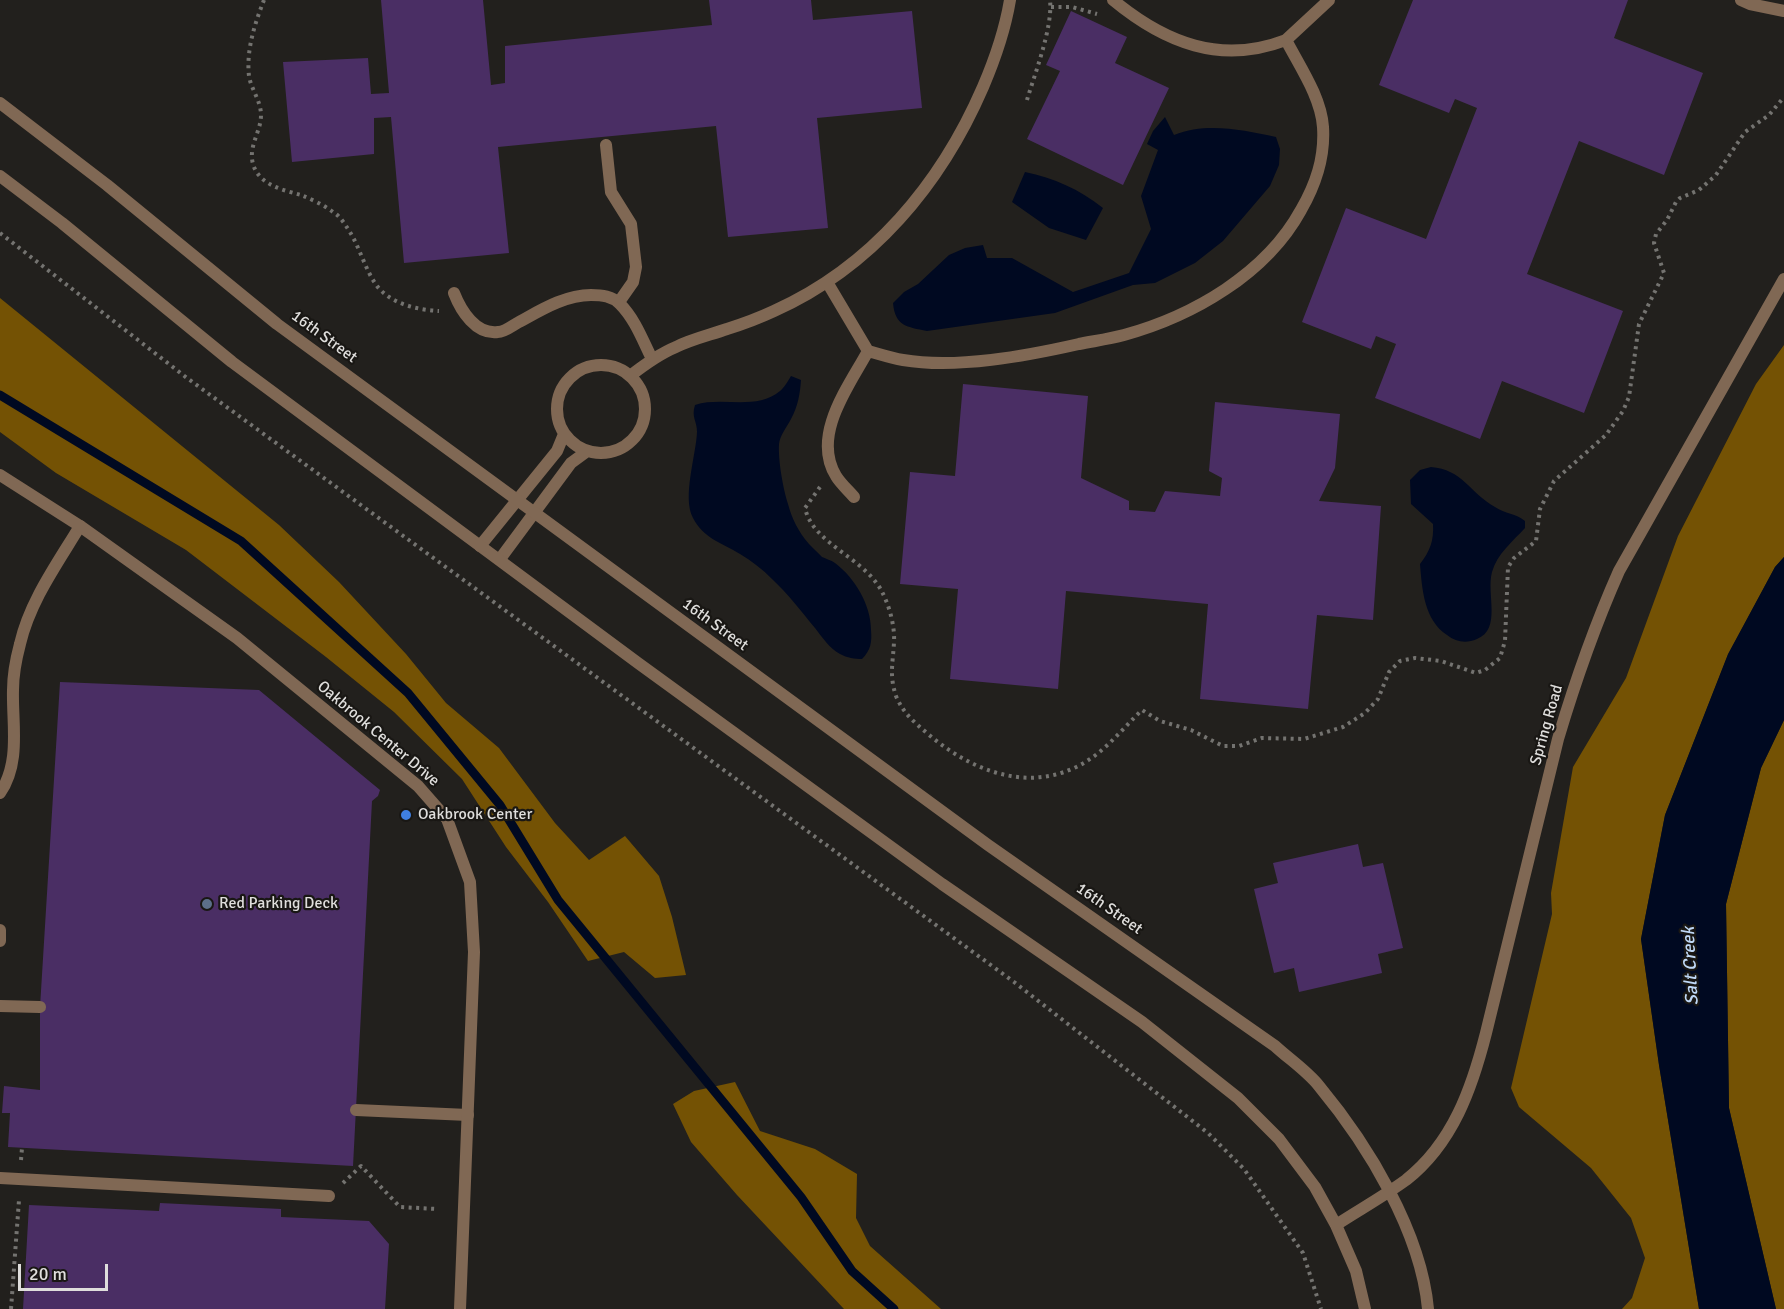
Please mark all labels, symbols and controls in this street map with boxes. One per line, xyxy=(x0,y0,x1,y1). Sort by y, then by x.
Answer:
street label: 16th Street xyxy=(287,307,361,367)
street label: 16th Street xyxy=(678,595,752,655)
street label: Oakbrook Center Drive xyxy=(313,677,443,791)
street label: Spring Road xyxy=(1526,683,1568,767)
place label: Oakbrook Center xyxy=(418,805,532,825)
marker: Oakbrook Center xyxy=(399,808,413,822)
street label: 16th Street xyxy=(1072,879,1146,939)
place label: Red Parking Deck xyxy=(219,894,338,914)
marker: Red Parking Deck xyxy=(200,897,214,911)
water label: Salt Creek xyxy=(1678,926,1704,1006)
scale bar xyxy=(21,1252,111,1290)
text: 20 m xyxy=(29,1263,67,1285)

